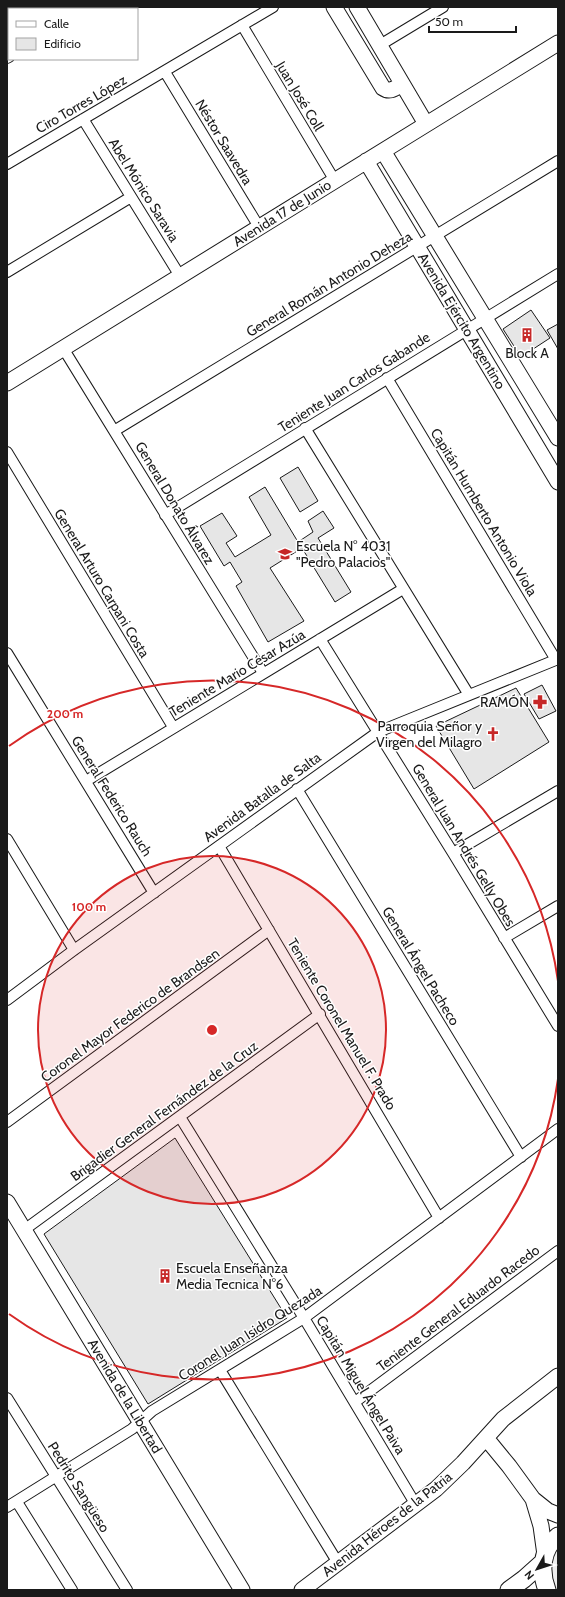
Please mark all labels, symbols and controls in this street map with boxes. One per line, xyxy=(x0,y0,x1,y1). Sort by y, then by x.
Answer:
legend xyxy=(8,8,138,60)
scale bar xyxy=(429,8,516,34)
text: 50 m xyxy=(435,14,463,29)
text: Calle xyxy=(44,16,69,31)
text: Edificio xyxy=(44,36,81,51)
street label: Juan José Coll xyxy=(272,57,328,135)
street label: Ciro Torres López xyxy=(32,70,130,137)
street label: Néstor Saavedra xyxy=(191,96,257,188)
street label: Abel Mónico Saravia xyxy=(105,135,183,245)
street label: Avenida 17 de Junio xyxy=(229,175,335,250)
street label: General Román Antonio Deheza xyxy=(243,227,416,341)
street label: Avenida Ejército Argentino xyxy=(414,250,510,393)
building icon: Block A xyxy=(519,327,535,343)
street label: Teniente Juan Carlos Gabande xyxy=(275,328,433,436)
place label: Block A xyxy=(505,344,549,362)
street label: Capitán Humberto Antonio Viola xyxy=(427,425,542,600)
street label: General Donato Álvarez xyxy=(131,438,219,568)
street label: General Arturo Carpani Costa xyxy=(50,505,154,661)
place label: Escuela N° 4031 "Pedro Palacios" xyxy=(296,537,391,571)
school or university icon: Escuela N° 4031 "Pedro Palacios" xyxy=(277,546,293,562)
street label: Teniente Mario César Azúa xyxy=(166,625,308,721)
place label: RAMÓN xyxy=(480,693,529,711)
pharmacy icon: RAMÓN xyxy=(532,694,548,710)
text: 200 m xyxy=(47,706,83,721)
place label: Parroquia Señor y Virgen del Milagro xyxy=(376,717,482,751)
church icon: Parroquia Señor y Virgen del Milagro xyxy=(485,726,501,742)
street label: General Federico Rauch xyxy=(68,732,156,860)
street label: Avenida Batalla de Salta xyxy=(200,748,325,846)
street label: General Juan Andrés Gelly Obes xyxy=(408,760,520,930)
text: 100 m xyxy=(72,899,106,914)
street label: General Ángel Pacheco xyxy=(378,903,464,1029)
street label: Teniente Coronel Manuel F. Prado xyxy=(283,935,401,1113)
street label: Coronel Mayor Federico de Brandsen xyxy=(37,944,223,1086)
centre of rings xyxy=(205,1023,219,1037)
street label: Brigadier General Fernández de la Cruz xyxy=(67,1037,262,1185)
street label: Teniente General Eduardo Racedo xyxy=(373,1241,543,1375)
place label: Escuela Enseñanza Media Tecnica N°6 xyxy=(176,1259,288,1293)
building icon: Escuela Enseñanza Media Tecnica N°6 xyxy=(157,1268,173,1284)
street label: Coronel Juan Isidro Quezada xyxy=(175,1281,325,1385)
street label: Capitán Miguel Ángel Paiva xyxy=(312,1312,410,1458)
street label: Avenida de la Libertad xyxy=(84,1336,166,1456)
street label: Pedrito Sangüeso xyxy=(44,1438,114,1536)
street label: Avenida Héroes de la Patria xyxy=(318,1468,456,1580)
north arrow xyxy=(517,1549,557,1589)
text: N xyxy=(521,1568,537,1583)

